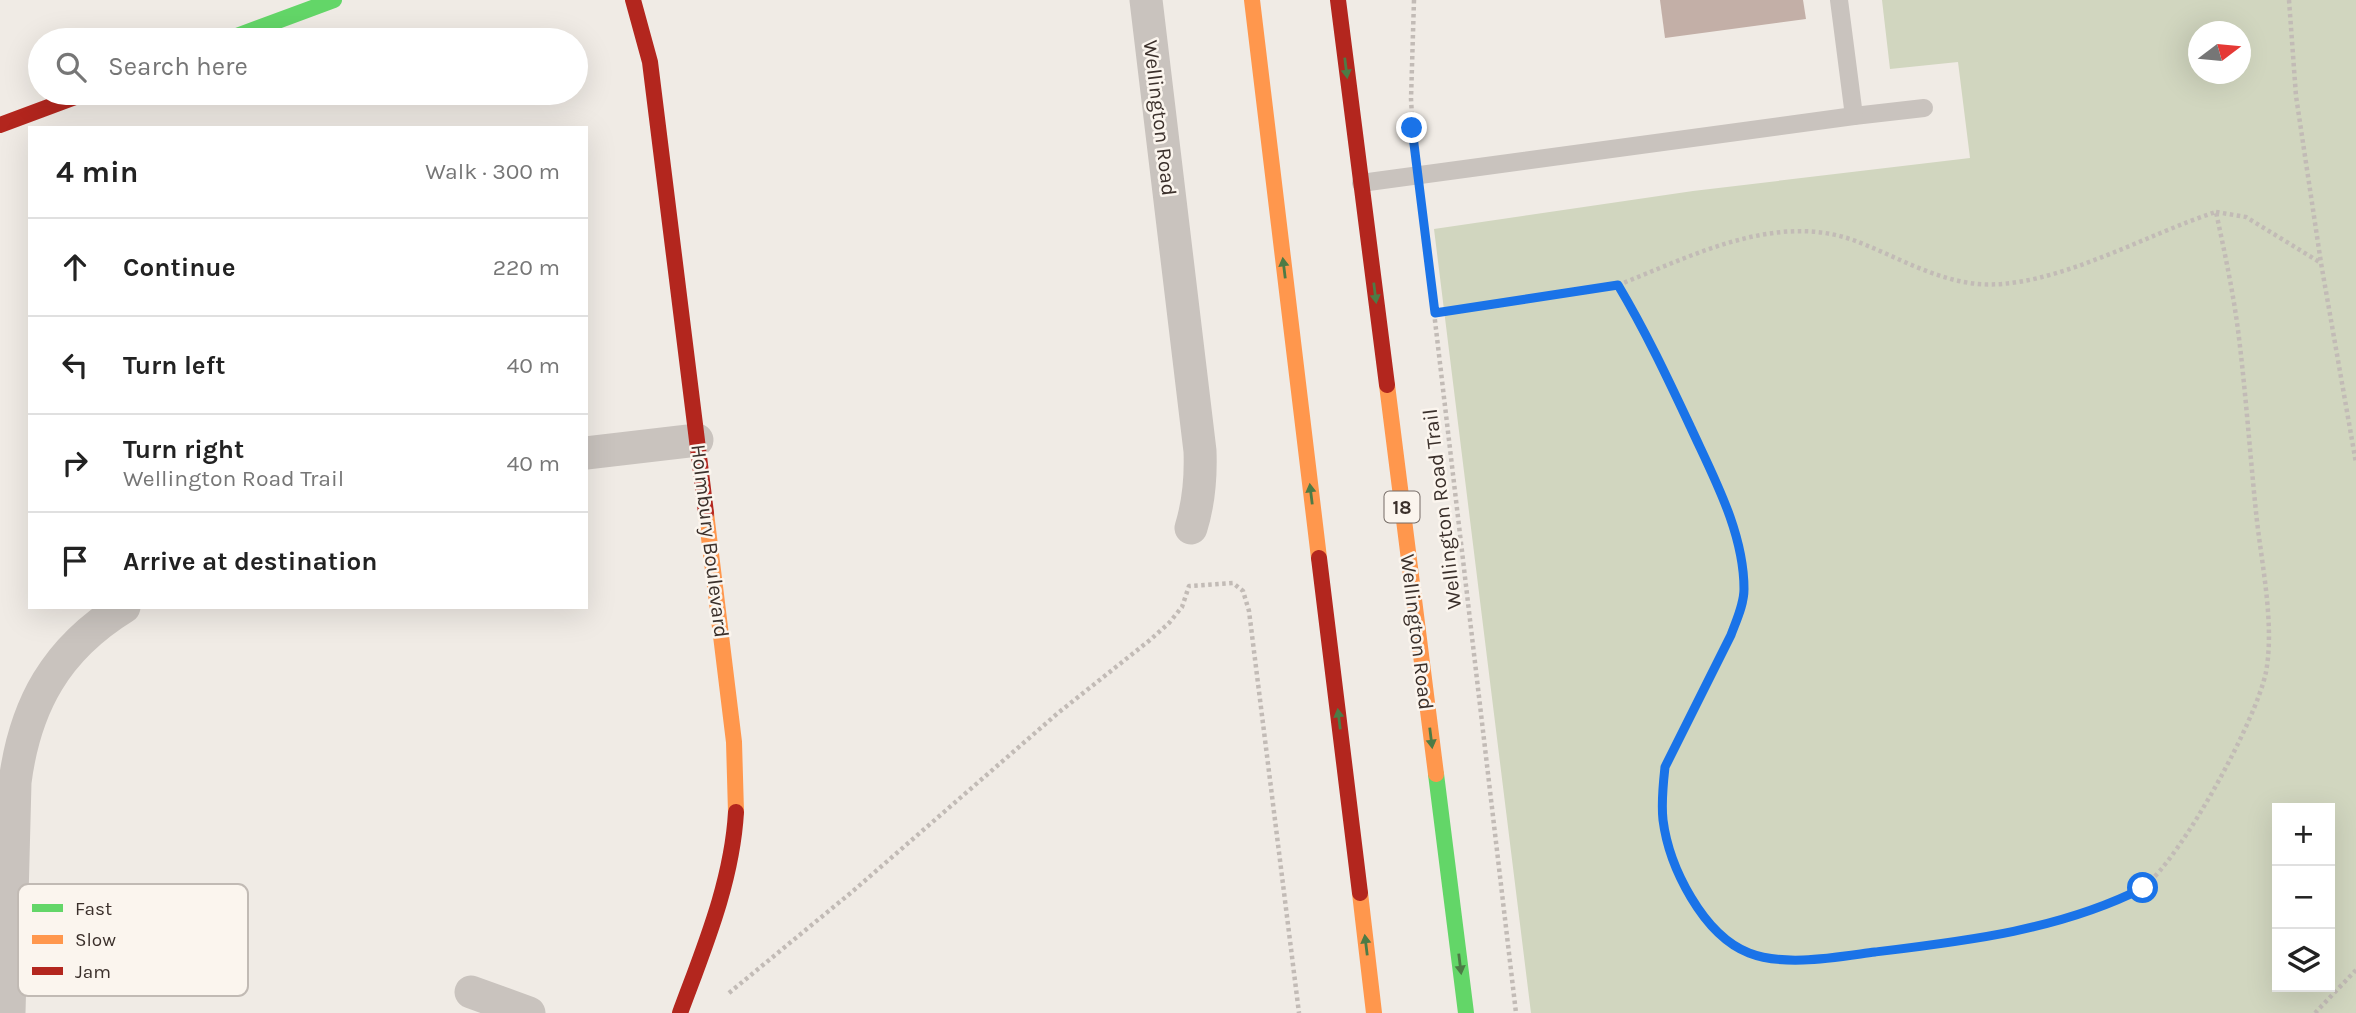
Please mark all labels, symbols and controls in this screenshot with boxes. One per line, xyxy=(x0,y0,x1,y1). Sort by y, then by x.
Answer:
north arrow xyxy=(2188,21,2251,84)
search box xyxy=(28,28,588,105)
street label: Wellington Road xyxy=(1139,39,1181,197)
icon: search xyxy=(52,48,90,86)
text: Search here xyxy=(108,51,248,82)
one-way arrow xyxy=(1341,57,1352,79)
route end xyxy=(1396,112,1427,143)
text: 4 min xyxy=(56,154,138,190)
text: Walk · 300 m xyxy=(425,158,560,185)
icon: ahead xyxy=(56,248,94,286)
text: Continue xyxy=(123,252,235,283)
text: 220 m xyxy=(493,254,560,281)
one-way arrow xyxy=(1279,257,1290,279)
one-way arrow xyxy=(1369,283,1380,305)
icon: left xyxy=(56,346,94,384)
text: Turn left xyxy=(123,350,225,381)
text: 40 m xyxy=(507,352,560,379)
street label: Wellington Road Trail xyxy=(1418,407,1466,611)
text: Turn right xyxy=(123,434,244,465)
street label: Holmbury Boulevard xyxy=(686,443,734,639)
icon: right xyxy=(56,444,94,482)
text: 40 m xyxy=(507,450,560,477)
text: Wellington Road Trail xyxy=(123,465,344,492)
one-way arrow xyxy=(1306,482,1317,504)
road number: 18 xyxy=(1384,492,1420,522)
icon: arrive xyxy=(56,542,94,580)
text: Arrive at destination xyxy=(123,546,377,577)
street label: Wellington Road xyxy=(1396,553,1438,711)
one-way arrow xyxy=(1333,708,1344,730)
one-way arrow xyxy=(1425,727,1436,749)
map controls xyxy=(2272,803,2335,992)
button: + xyxy=(2272,803,2335,866)
button: − xyxy=(2272,866,2335,929)
route start xyxy=(2127,872,2158,903)
legend xyxy=(18,884,248,996)
text: Fast xyxy=(75,898,112,920)
text: Slow xyxy=(75,929,116,951)
button: layers xyxy=(2272,929,2335,992)
one-way arrow xyxy=(1361,934,1372,956)
one-way arrow xyxy=(1454,953,1465,975)
text: Jam xyxy=(75,961,111,983)

